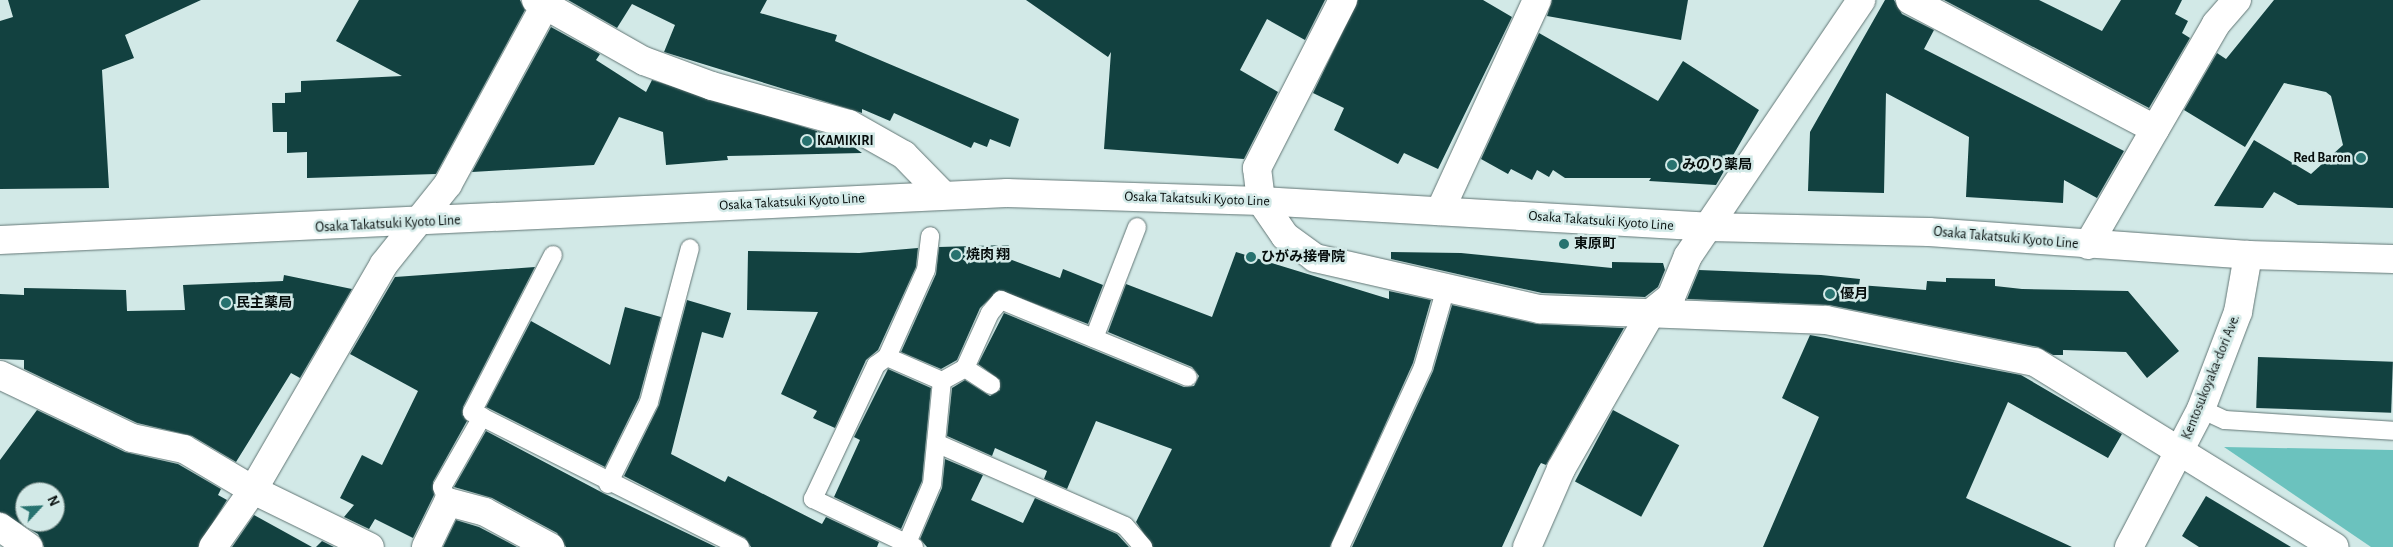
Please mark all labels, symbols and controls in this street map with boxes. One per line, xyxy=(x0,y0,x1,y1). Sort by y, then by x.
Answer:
place label: KAMIKIRI xyxy=(817,133,874,149)
marker: KAMIKIRI xyxy=(801,135,813,147)
place label: Red Baron xyxy=(2293,150,2351,166)
marker: Red Baron xyxy=(2355,152,2367,164)
place label: みのり薬局 xyxy=(1682,157,1752,173)
marker: みのり薬局 xyxy=(1666,159,1678,171)
street label: Osaka Takatsuki Kyoto Line xyxy=(1124,188,1270,210)
street label: Osaka Takatsuki Kyoto Line xyxy=(719,190,865,214)
street label: Osaka Takatsuki Kyoto Line xyxy=(1528,208,1674,234)
street label: Osaka Takatsuki Kyoto Line xyxy=(315,212,461,236)
street label: Osaka Takatsuki Kyoto Line xyxy=(1933,223,2079,253)
place label: 東原町 xyxy=(1574,236,1616,252)
marker: 東原町 xyxy=(1558,238,1570,250)
place label: 焼肉 翔 xyxy=(966,247,1010,263)
marker: 焼肉 翔 xyxy=(950,249,962,261)
place label: ひがみ接骨院 xyxy=(1261,249,1345,265)
marker: ひがみ接骨院 xyxy=(1245,251,1257,263)
place label: 優月 xyxy=(1840,286,1868,302)
marker: 優月 xyxy=(1824,288,1836,300)
place label: 民主薬局 xyxy=(236,295,292,311)
marker: 民主薬局 xyxy=(220,297,232,309)
street label: Kentosukoyaka-dori Ave. xyxy=(2178,312,2244,442)
north arrow xyxy=(15,482,65,532)
text: N xyxy=(44,494,61,508)

